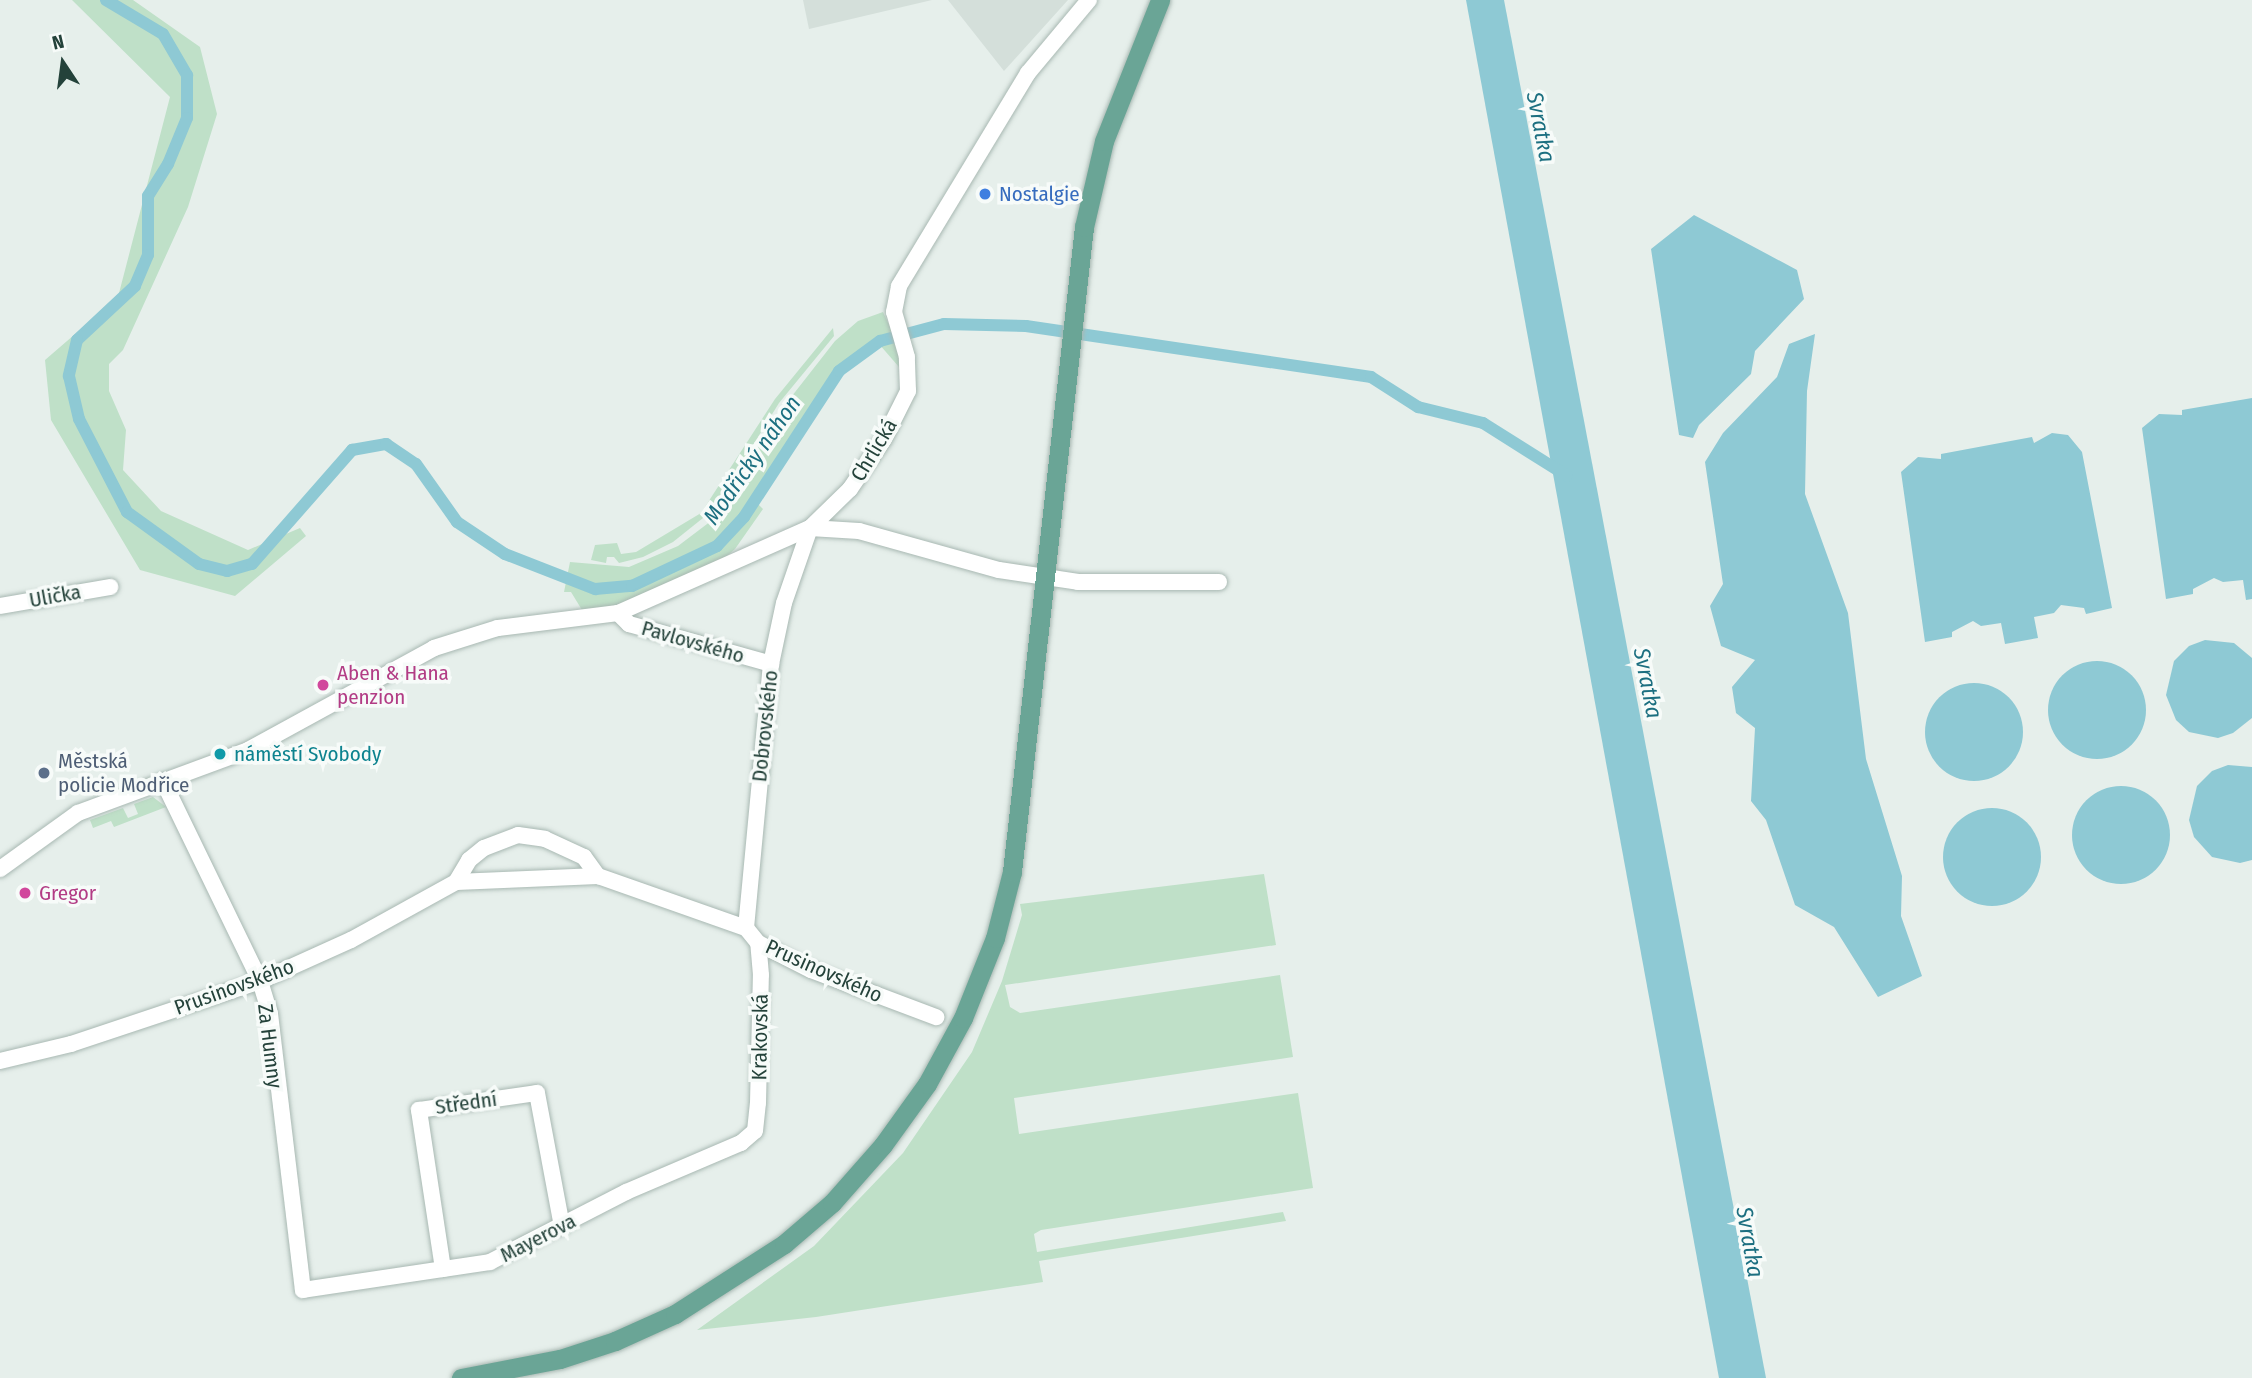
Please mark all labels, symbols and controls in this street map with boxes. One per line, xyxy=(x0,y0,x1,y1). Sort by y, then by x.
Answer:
north arrow xyxy=(28,28,98,98)
text: N xyxy=(50,30,66,55)
water label: Svratka xyxy=(1521,89,1561,165)
place label: Nostalgie xyxy=(999,181,1080,207)
marker: Nostalgie xyxy=(977,186,993,202)
water label: Modřický náhon xyxy=(697,390,807,530)
street label: Chrlická xyxy=(846,414,902,486)
street label: Ulička xyxy=(27,579,83,613)
street label: Pavlovského xyxy=(639,615,747,669)
water label: Svratka xyxy=(1628,645,1668,721)
place label: Aben & Hana penzion xyxy=(337,660,449,710)
street label: Dobrovského xyxy=(747,669,783,783)
marker: Aben & Hana penzion xyxy=(315,677,331,693)
place label: náměstí Svobody xyxy=(234,741,381,767)
marker: náměstí Svobody xyxy=(212,746,228,762)
place label: Městská policie Modřice xyxy=(58,748,189,798)
marker: Městská policie Modřice xyxy=(36,765,52,781)
place label: Gregor xyxy=(39,880,96,906)
marker: Gregor xyxy=(17,885,33,901)
street label: Prusinovského xyxy=(762,934,886,1008)
street label: Prusinovského xyxy=(171,954,297,1020)
street label: Krakovská xyxy=(747,994,773,1080)
street label: Za Humny xyxy=(252,1002,288,1090)
street label: Střední xyxy=(434,1086,498,1120)
water label: Svratka xyxy=(1730,1205,1770,1279)
street label: Mayerova xyxy=(496,1208,580,1268)

